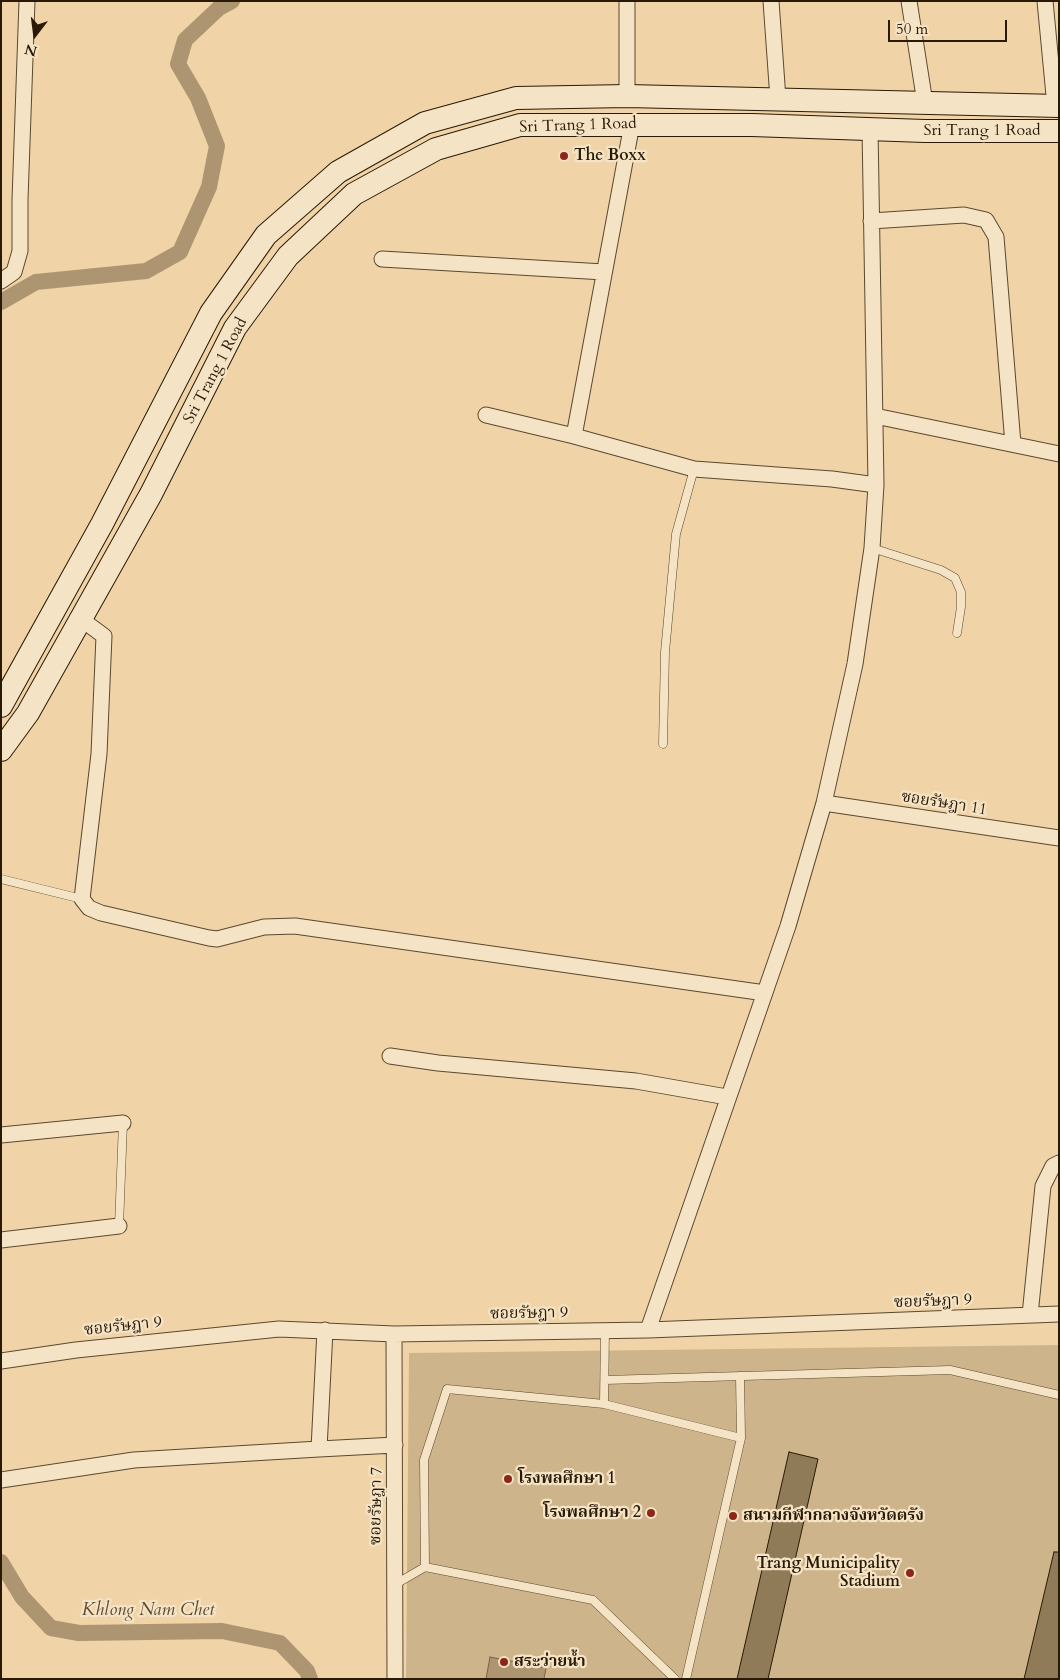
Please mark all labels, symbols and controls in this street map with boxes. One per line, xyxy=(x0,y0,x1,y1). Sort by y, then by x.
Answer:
north arrow xyxy=(10,10,60,60)
scale bar xyxy=(890,10,1009,42)
text: 50 m xyxy=(896,19,928,39)
text: N xyxy=(23,39,39,61)
street label: Sri Trang 1 Road xyxy=(519,114,637,138)
street label: Sri Trang 1 Road xyxy=(923,121,1041,141)
place label: The Boxx xyxy=(574,146,646,166)
marker: The Boxx xyxy=(558,150,570,162)
street label: Sri Trang 1 Road xyxy=(180,315,252,427)
street label: ซอยรัษฎา 11 xyxy=(900,788,988,820)
street label: ซอยรัษฎา 9 xyxy=(894,1291,972,1313)
street label: ซอยรัษฎา 9 xyxy=(490,1304,568,1324)
street label: ซอยรัษฎา 9 xyxy=(83,1313,163,1341)
street label: ซอยรัษฎา 7 xyxy=(367,1467,387,1545)
place label: โรงพลศึกษา 1 xyxy=(518,1469,616,1489)
marker: โรงพลศึกษา 1 xyxy=(502,1473,514,1485)
place label: โรงพลศึกษา 2 xyxy=(543,1503,641,1523)
place label: สนามกีฬากลางจังหวัดตรัง xyxy=(743,1506,924,1526)
marker: โรงพลศึกษา 2 xyxy=(645,1507,657,1519)
marker: สนามกีฬากลางจังหวัดตรัง xyxy=(727,1510,739,1522)
place label: Trang Municipality Stadium xyxy=(756,1554,900,1592)
marker: Trang Municipality Stadium xyxy=(904,1567,916,1579)
water label: Khlong Nam Chet xyxy=(82,1600,214,1622)
place label: สระว่ายน้ำ xyxy=(514,1652,586,1672)
marker: สระว่ายน้ำ xyxy=(498,1656,510,1668)

